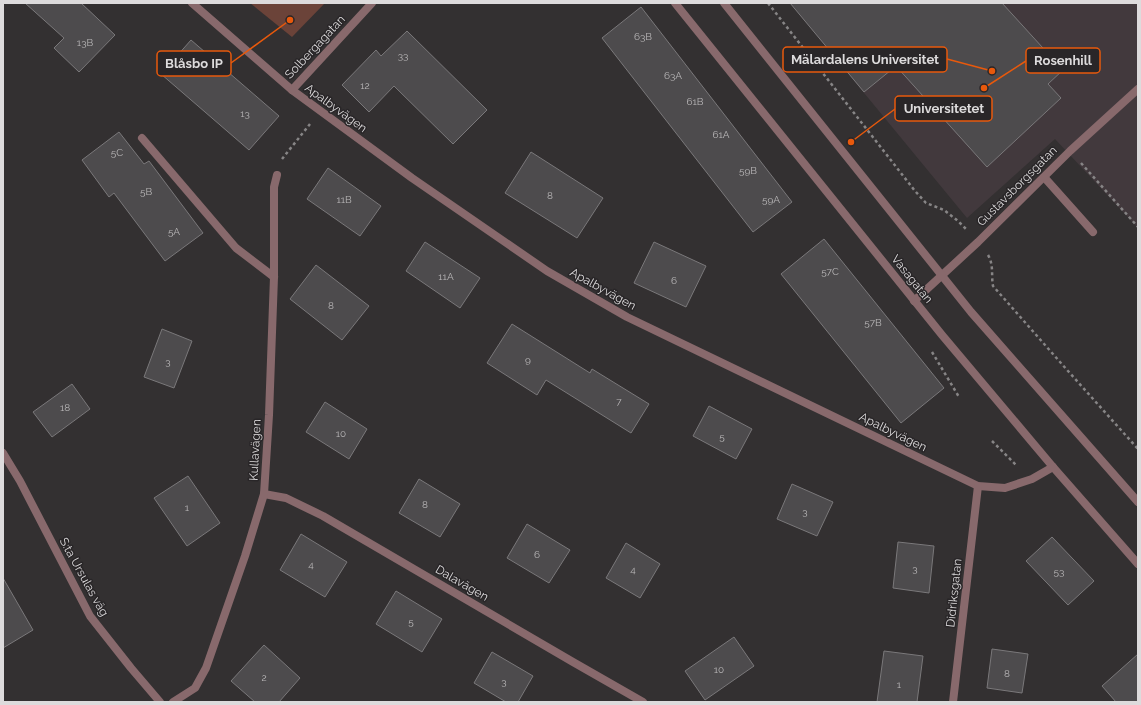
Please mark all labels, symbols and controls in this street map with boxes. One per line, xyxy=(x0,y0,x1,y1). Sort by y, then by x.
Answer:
street label: Solbergagatan xyxy=(282,12,348,82)
house number: 63B xyxy=(634,31,652,42)
house number: 13B xyxy=(77,37,93,48)
callout: Mälardalens Universitet xyxy=(783,47,947,72)
callout: Rosenhill xyxy=(1026,48,1100,73)
house number: 33 xyxy=(398,50,408,61)
callout: Blåsbo IP xyxy=(157,51,231,76)
text: Mälardalens Universitet xyxy=(791,52,939,67)
text: Rosenhill xyxy=(1034,53,1093,68)
text: Blåsbo IP xyxy=(165,56,223,71)
house number: 63A xyxy=(664,70,682,81)
house number: 12 xyxy=(360,80,370,91)
street label: Apalbyvägen xyxy=(302,81,370,135)
house number: 61B xyxy=(687,96,704,107)
callout: Universitetet xyxy=(895,96,992,121)
text: Universitetet xyxy=(904,101,984,116)
house number: 13 xyxy=(240,108,250,119)
house number: 61A xyxy=(712,129,730,140)
street label: Gustavsborgsgatan xyxy=(974,143,1060,229)
house number: 5C xyxy=(111,147,123,158)
house number: 59B xyxy=(739,165,757,176)
house number: 5B xyxy=(140,186,152,197)
house number: 8 xyxy=(547,190,553,201)
house number: 11B xyxy=(336,194,352,205)
house number: 59A xyxy=(762,194,780,205)
house number: 5A xyxy=(168,226,180,237)
street label: Vasagatan xyxy=(888,252,936,306)
street label: Apalbyvägen xyxy=(568,265,638,313)
house number: 57C xyxy=(821,266,839,277)
house number: 11A xyxy=(438,271,454,282)
house number: 6 xyxy=(671,275,677,286)
house number: 8 xyxy=(328,300,334,311)
house number: 57B xyxy=(864,317,882,328)
house number: 9 xyxy=(525,354,531,365)
house number: 3 xyxy=(165,356,171,367)
house number: 7 xyxy=(616,396,622,407)
house number: 18 xyxy=(60,402,70,413)
street label: Apalbyvägen xyxy=(857,410,929,454)
street label: Kullavägen xyxy=(246,419,264,481)
house number: 10 xyxy=(336,428,346,439)
house number: 5 xyxy=(719,431,725,442)
house number: 8 xyxy=(422,499,428,510)
house number: 1 xyxy=(185,502,190,513)
house number: 3 xyxy=(802,506,808,517)
street label: S:ta Ursulas väg xyxy=(57,535,111,619)
house number: 6 xyxy=(534,549,540,560)
street label: Didriksgatan xyxy=(943,558,965,628)
house number: 4 xyxy=(308,559,314,570)
street label: Dalavägen xyxy=(433,562,491,604)
house number: 3 xyxy=(912,563,918,574)
house number: 4 xyxy=(630,564,636,575)
house number: 53 xyxy=(1054,566,1064,577)
house number: 5 xyxy=(408,616,414,627)
house number: 10 xyxy=(714,664,724,675)
house number: 8 xyxy=(1004,668,1010,679)
house number: 2 xyxy=(261,672,267,683)
house number: 3 xyxy=(501,676,507,687)
house number: 1 xyxy=(897,679,902,690)

